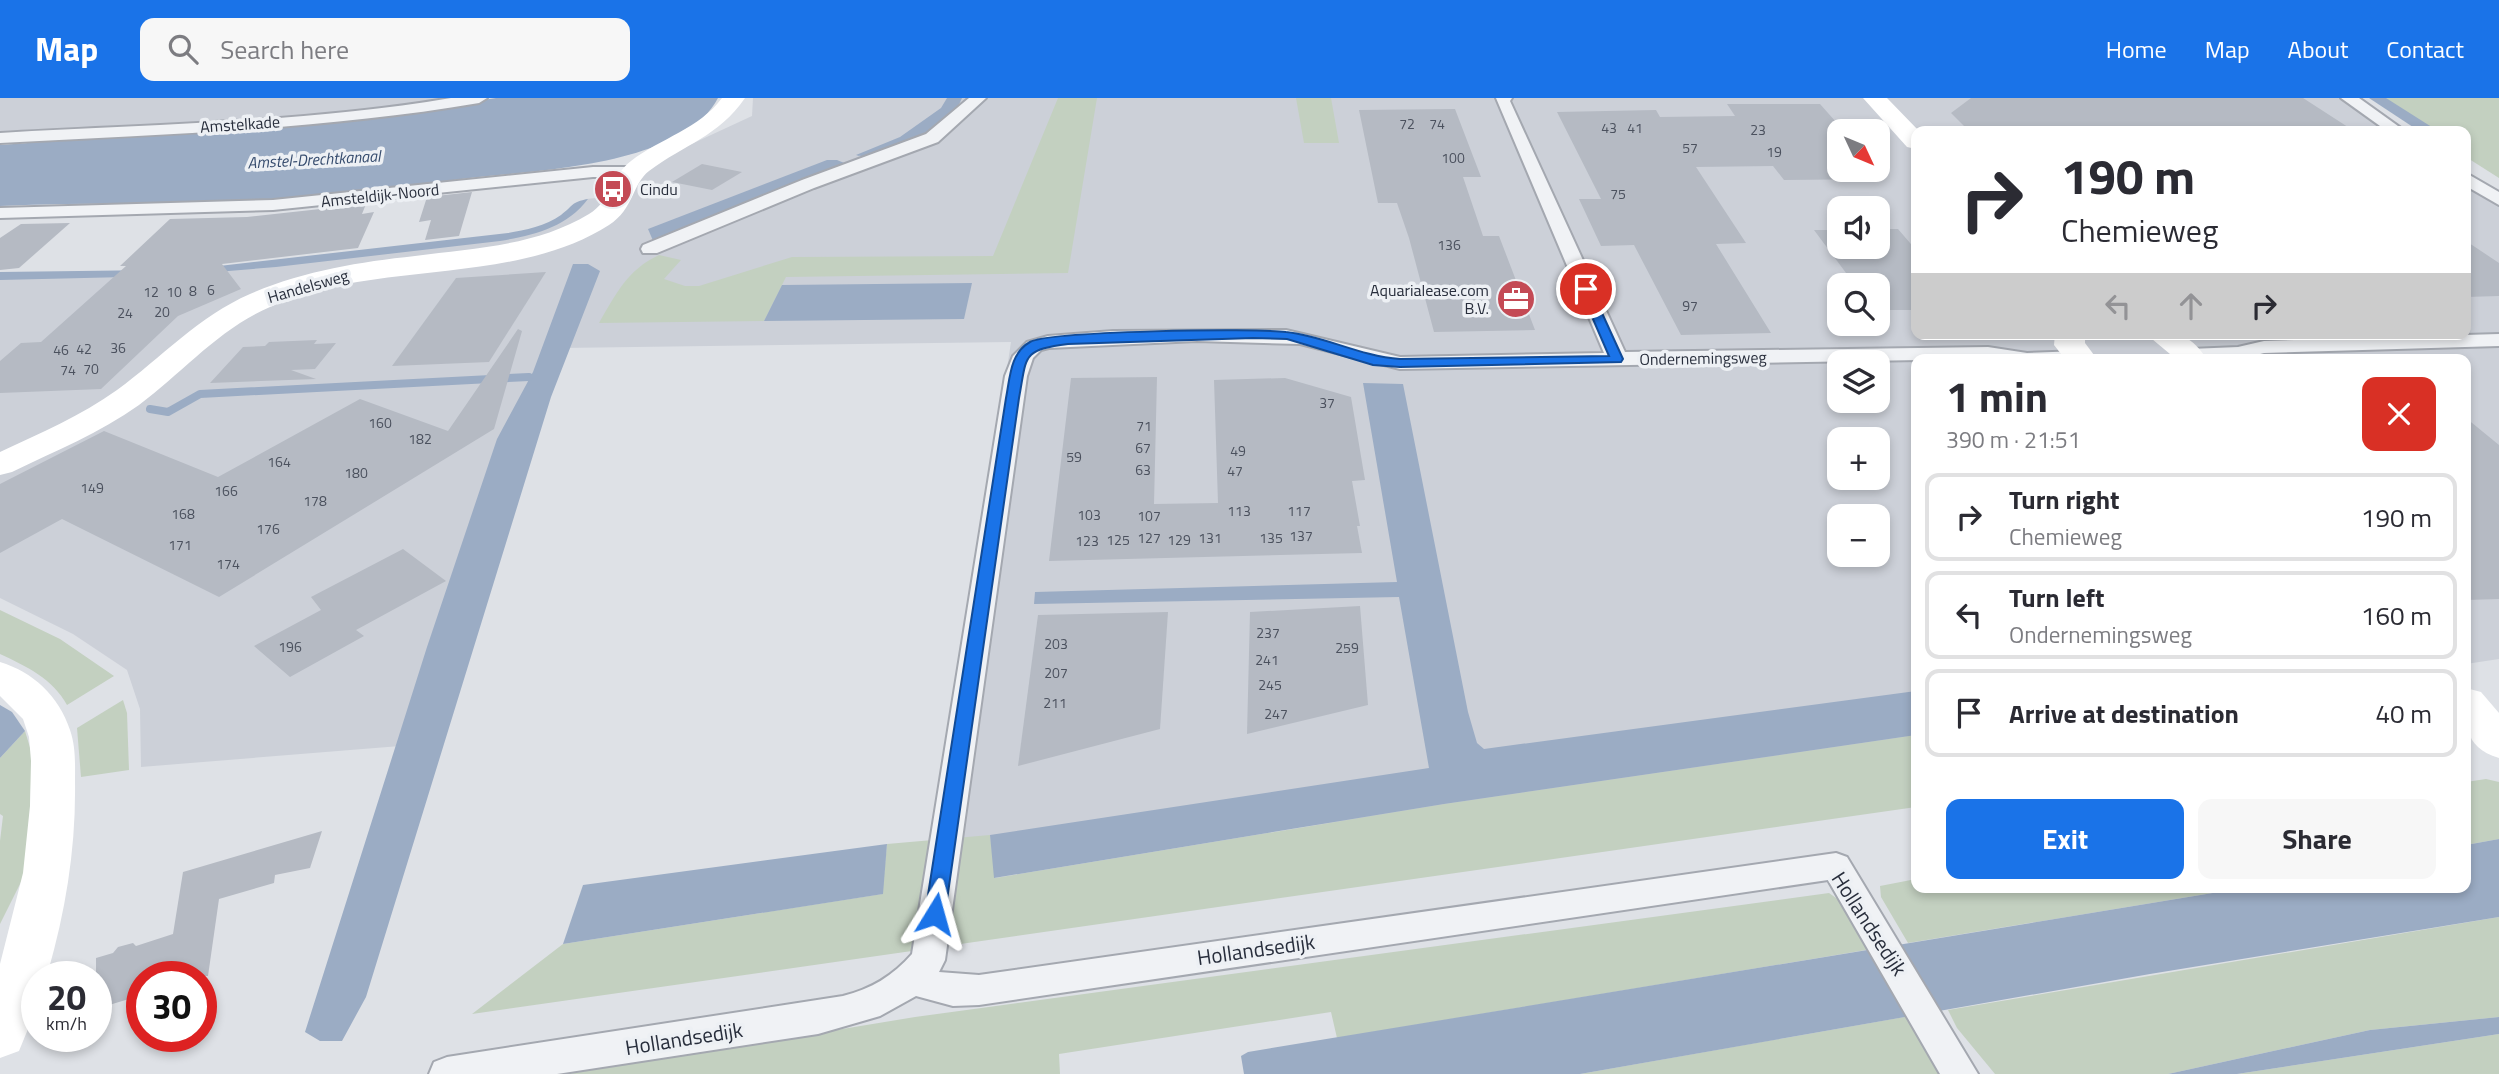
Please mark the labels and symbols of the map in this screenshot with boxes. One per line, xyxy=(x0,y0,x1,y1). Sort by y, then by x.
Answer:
street label: Amstelkade xyxy=(199,109,281,139)
house number: 72 xyxy=(1399,113,1415,134)
house number: 74 xyxy=(1429,113,1445,134)
house number: 43 xyxy=(1601,117,1617,138)
house number: 41 xyxy=(1627,117,1643,138)
house number: 23 xyxy=(1750,119,1766,140)
north arrow xyxy=(1827,119,1890,182)
house number: 57 xyxy=(1682,137,1698,158)
house number: 19 xyxy=(1766,141,1782,162)
water label: Amstel-Drechtkanaal xyxy=(247,143,383,174)
house number: 100 xyxy=(1441,147,1465,168)
bus stop icon: Cindu xyxy=(592,168,634,210)
street label: Amsteldijk-Noord xyxy=(320,177,440,213)
place label: Cindu xyxy=(640,177,678,201)
house number: 75 xyxy=(1610,183,1626,204)
house number: 136 xyxy=(1437,234,1461,255)
pin xyxy=(1556,259,1616,319)
street label: Handelsweg xyxy=(265,263,351,309)
place label: Aquarialease.com B.V. xyxy=(1370,278,1489,320)
office icon: Aquarialease.com B.V. xyxy=(1495,278,1537,320)
house number: 6 xyxy=(207,279,215,300)
house number: 8 xyxy=(189,280,197,301)
house number: 12 xyxy=(143,281,159,302)
house number: 10 xyxy=(166,281,182,302)
house number: 97 xyxy=(1682,295,1698,316)
house number: 20 xyxy=(154,301,170,322)
house number: 24 xyxy=(117,302,133,323)
house number: 36 xyxy=(110,337,126,358)
house number: 42 xyxy=(76,338,92,359)
house number: 46 xyxy=(53,339,69,360)
street label: Ondernemingsweg xyxy=(1639,345,1767,371)
house number: 70 xyxy=(83,358,99,379)
house number: 74 xyxy=(60,359,76,380)
house number: 37 xyxy=(1319,392,1335,413)
house number: 160 xyxy=(368,412,392,433)
house number: 71 xyxy=(1136,415,1152,436)
house number: 182 xyxy=(408,428,432,449)
house number: 67 xyxy=(1135,437,1151,458)
house number: 49 xyxy=(1230,440,1246,461)
house number: 59 xyxy=(1066,446,1082,467)
house number: 164 xyxy=(267,451,291,472)
house number: 63 xyxy=(1135,459,1151,480)
house number: 47 xyxy=(1227,460,1243,481)
house number: 180 xyxy=(344,462,368,483)
house number: 149 xyxy=(80,477,104,498)
house number: 166 xyxy=(214,480,238,501)
house number: 178 xyxy=(303,490,327,511)
house number: 113 xyxy=(1227,500,1251,521)
house number: 117 xyxy=(1287,500,1311,521)
house number: 168 xyxy=(171,503,195,524)
house number: 103 xyxy=(1077,504,1101,525)
house number: 107 xyxy=(1137,505,1161,526)
house number: 176 xyxy=(256,518,280,539)
house number: 137 xyxy=(1289,525,1313,546)
house number: 127 xyxy=(1137,527,1161,548)
house number: 131 xyxy=(1198,527,1222,548)
house number: 135 xyxy=(1259,527,1283,548)
house number: 125 xyxy=(1106,529,1130,550)
house number: 129 xyxy=(1167,529,1191,550)
house number: 123 xyxy=(1075,530,1099,551)
house number: 171 xyxy=(168,534,192,555)
house number: 174 xyxy=(216,553,240,574)
house number: 237 xyxy=(1256,622,1280,643)
house number: 203 xyxy=(1044,633,1068,654)
house number: 196 xyxy=(278,636,302,657)
house number: 259 xyxy=(1335,637,1359,658)
house number: 241 xyxy=(1255,649,1279,670)
house number: 207 xyxy=(1044,662,1068,683)
house number: 245 xyxy=(1258,674,1282,695)
house number: 211 xyxy=(1043,692,1067,713)
house number: 247 xyxy=(1264,703,1288,724)
street label: Hollandsedijk xyxy=(1824,865,1916,982)
position arrow xyxy=(898,877,972,951)
street label: Hollandsedijk xyxy=(1195,925,1317,973)
speed limit sign: 30 xyxy=(126,961,217,1052)
street label: Hollandsedijk xyxy=(623,1013,745,1063)

